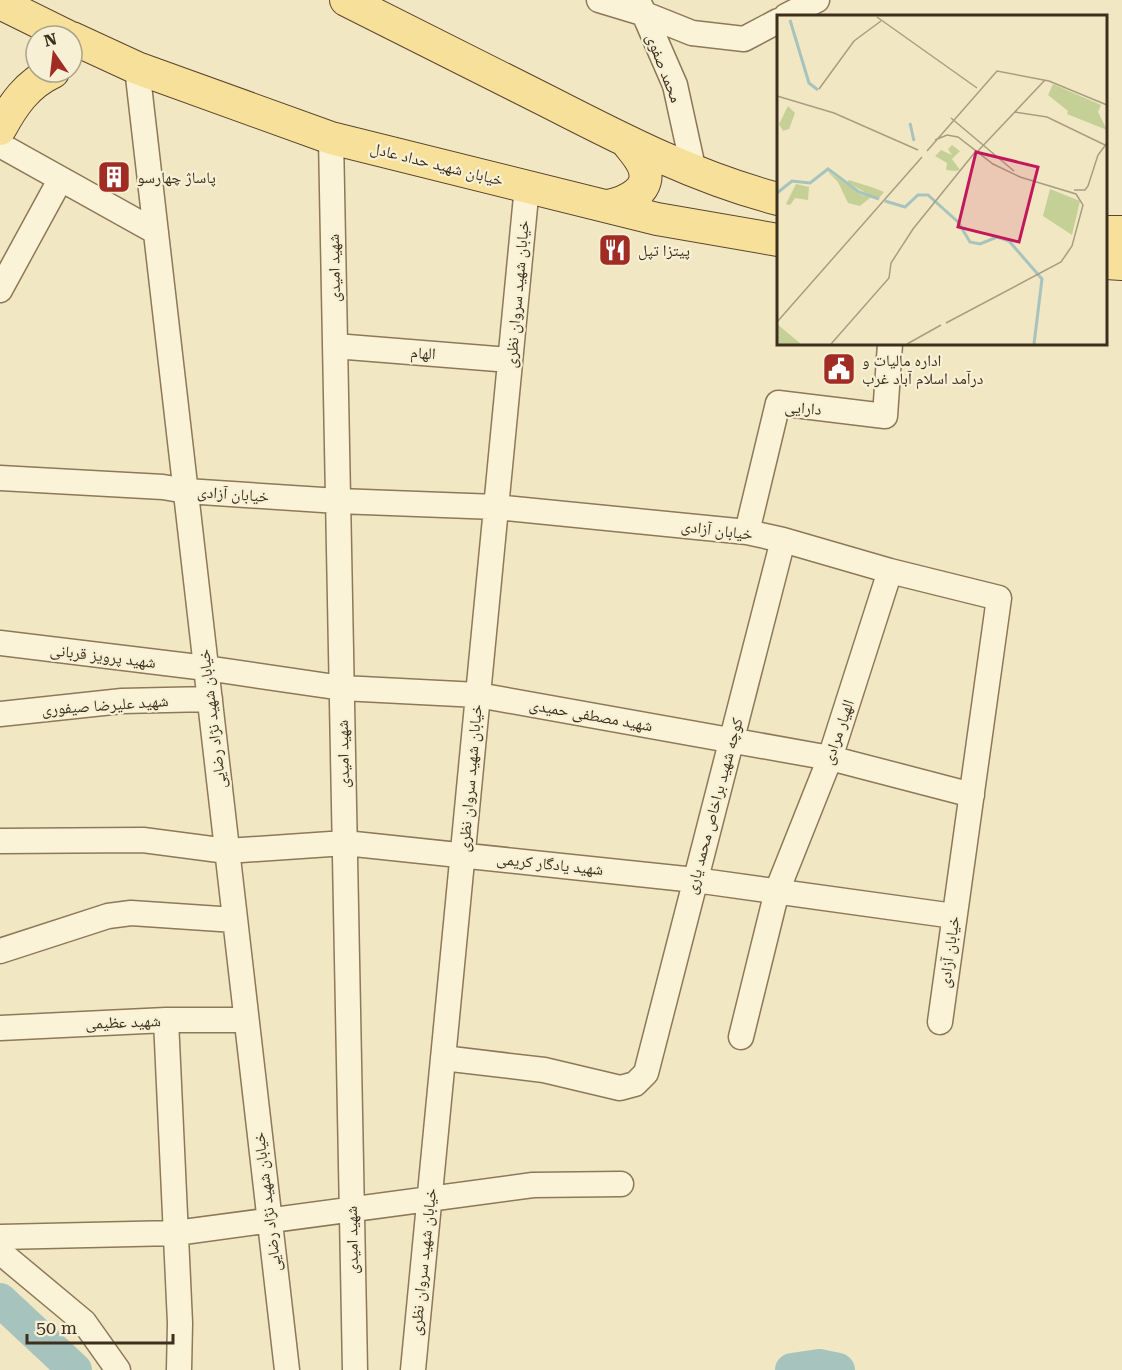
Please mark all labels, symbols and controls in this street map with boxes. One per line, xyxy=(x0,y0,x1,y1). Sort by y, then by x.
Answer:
inset map xyxy=(777,15,1107,345)
north arrow xyxy=(24,24,84,84)
text: N xyxy=(42,29,59,51)
street label: محمد صفوی xyxy=(641,31,686,106)
street label: خیابان شهید حداد عادل xyxy=(368,138,505,191)
building icon: پاساژ چهارسو xyxy=(96,159,132,195)
place label: پاساژ چهارسو xyxy=(137,168,216,187)
street label: خیابان شهید سروان نظری xyxy=(501,219,534,369)
restaurant icon: پیتزا تپل xyxy=(597,232,633,268)
street label: شهید امیدی xyxy=(324,234,345,302)
place label: پیتزا تپل xyxy=(638,241,690,261)
street label: الهام xyxy=(410,343,436,364)
public building icon: اداره مالیات و درآمد اسلام آباد غرب xyxy=(821,351,857,387)
place label: اداره مالیات و درآمد اسلام آباد غرب xyxy=(862,351,983,389)
street label: دارایی xyxy=(784,397,822,420)
street label: خیابان آزادی xyxy=(196,482,270,507)
street label: خیابان آزادی xyxy=(680,516,754,545)
street label: شهید پرویز قربانی xyxy=(49,640,157,673)
street label: خیابان شهید نژاد رضایی xyxy=(194,648,231,790)
street label: شهید علیرضا صیفوری xyxy=(41,691,169,720)
street label: شهید مصطفی حمیدی xyxy=(528,695,654,736)
street label: الهیار مرادی xyxy=(818,697,859,767)
street label: خیابان شهید سروان نظری xyxy=(454,703,487,853)
street label: کوچه شهید براخاص محمد یاری xyxy=(681,715,748,897)
street label: شهید امیدی xyxy=(333,720,354,788)
street label: شهید یادگار کریمی xyxy=(496,849,604,880)
street label: خیابان آزادی xyxy=(935,915,964,989)
street label: شهید عظیمی xyxy=(85,1011,161,1034)
street label: خیابان شهید نژاد رضایی xyxy=(249,1131,286,1273)
street label: خیابان شهید سروان نظری xyxy=(406,1187,441,1337)
street label: شهید امیدی xyxy=(342,1206,363,1274)
scale bar xyxy=(27,1307,172,1345)
text: 50 m xyxy=(36,1317,77,1338)

